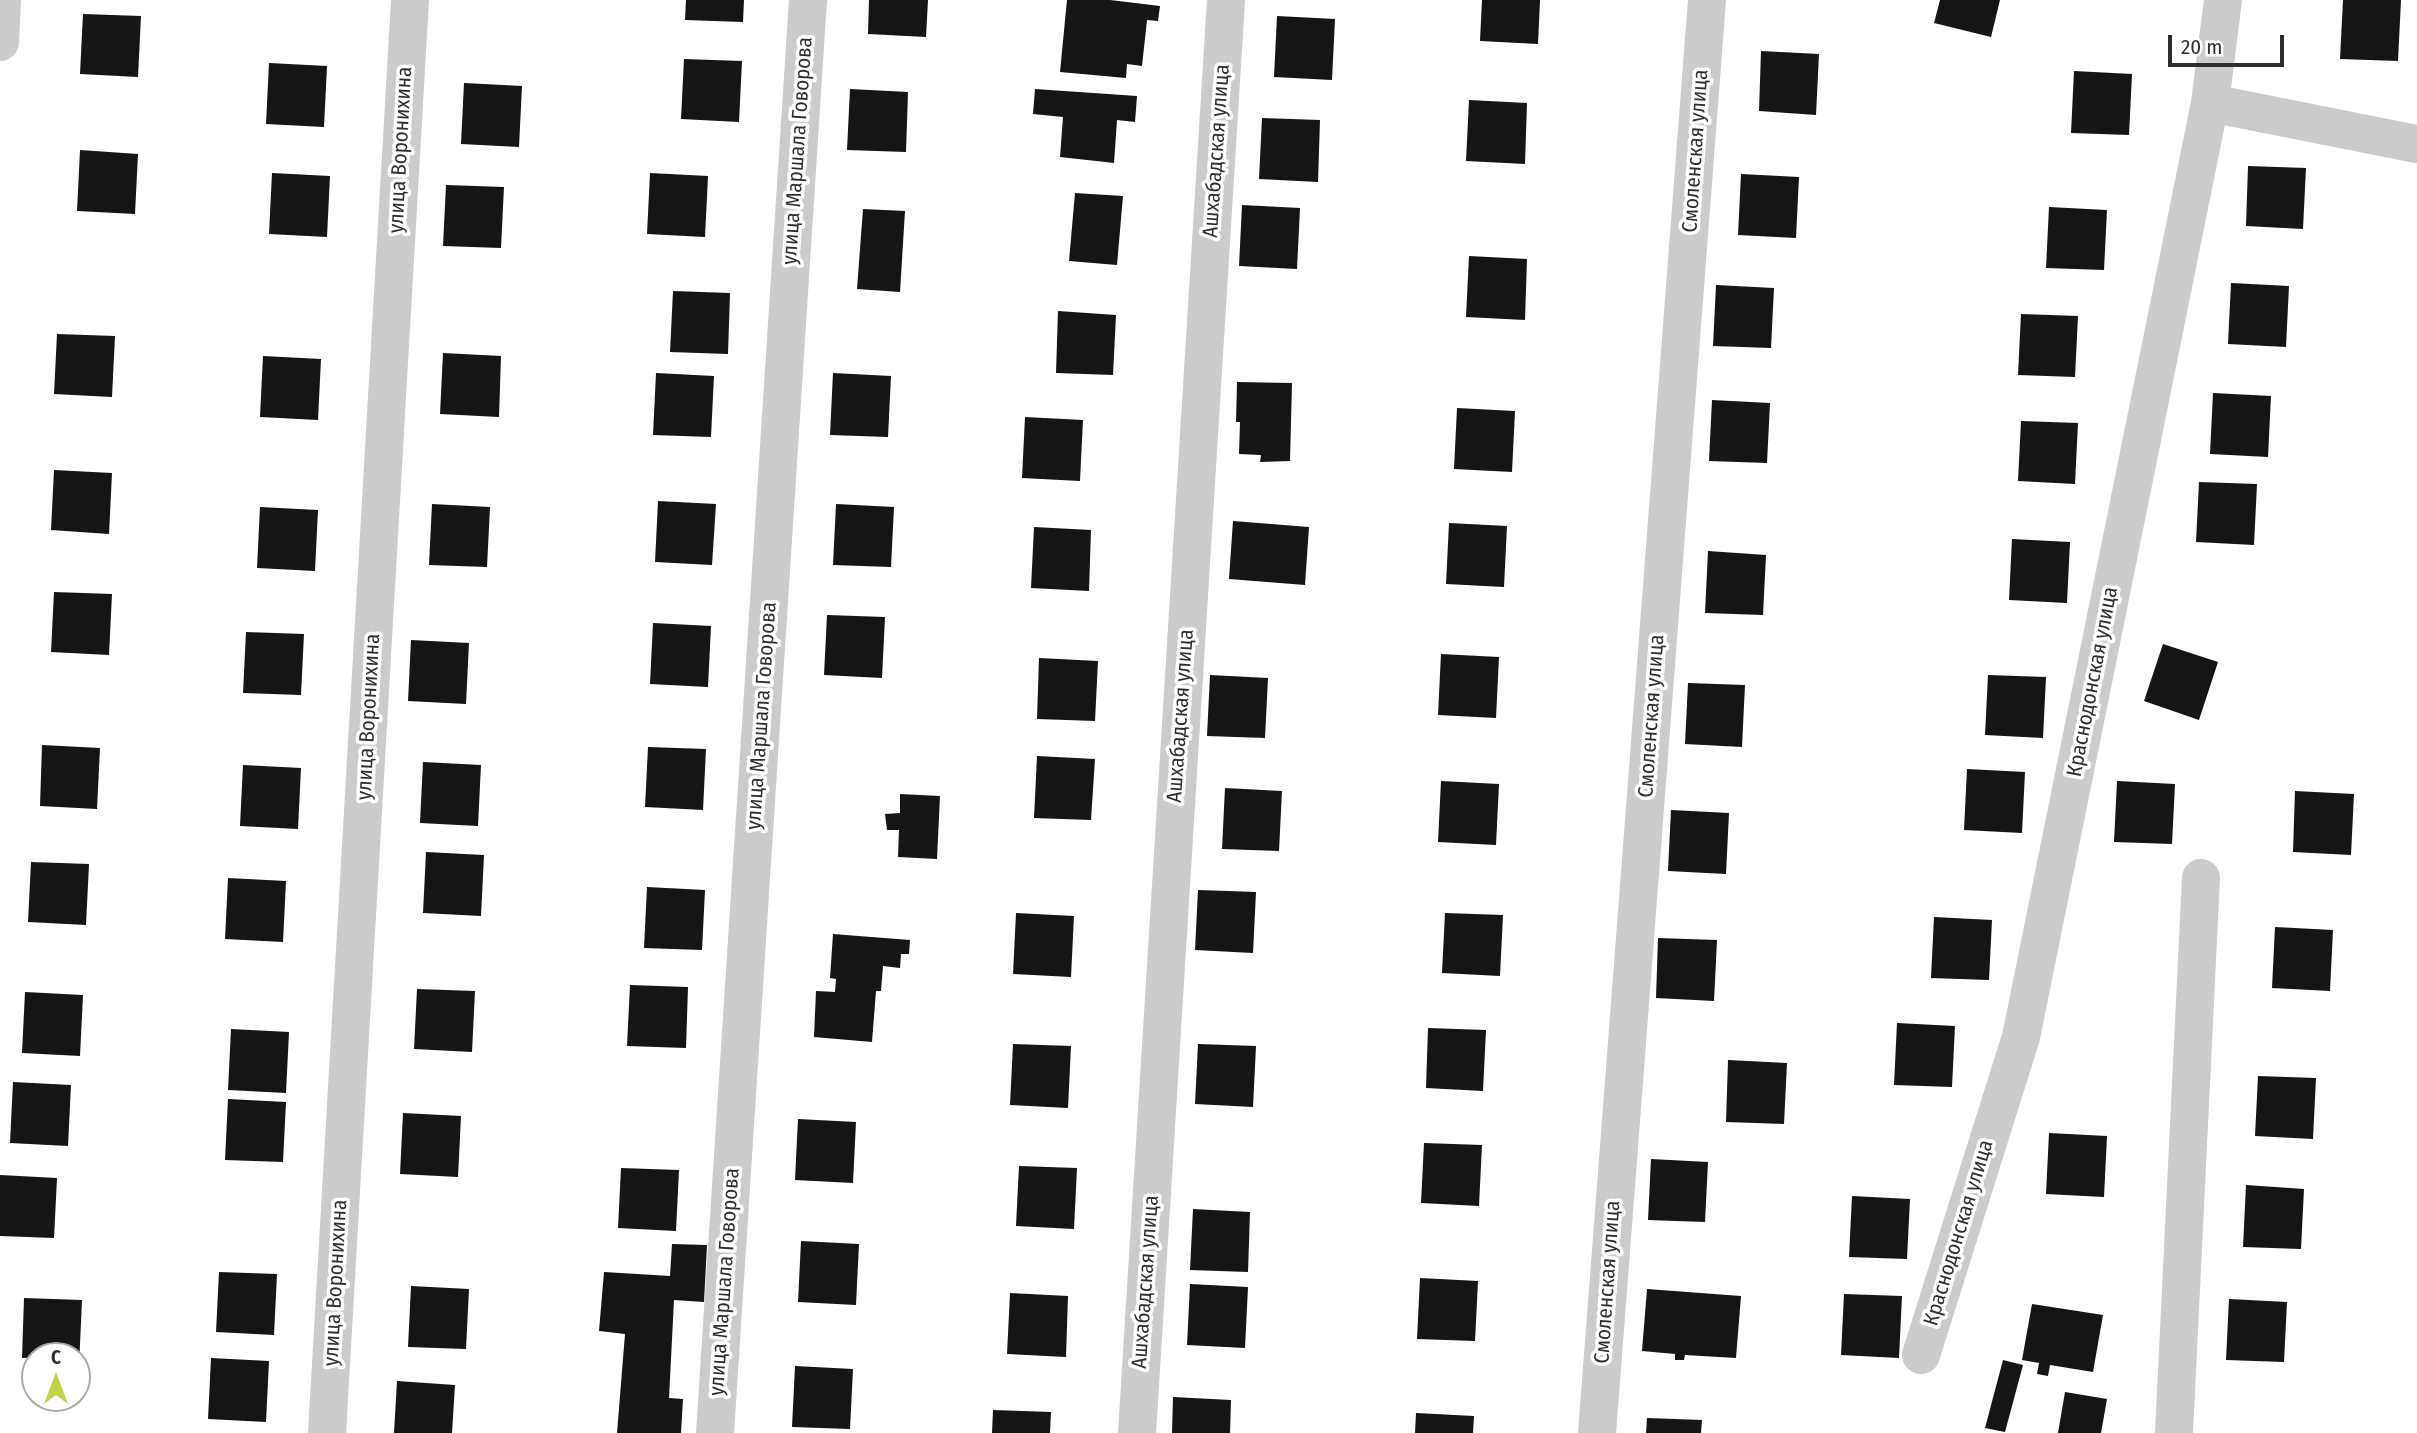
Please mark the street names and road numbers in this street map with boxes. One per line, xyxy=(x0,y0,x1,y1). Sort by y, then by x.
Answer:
street label: улица Маршала Говорова xyxy=(777,36,819,266)
street label: Ашхабадская улица xyxy=(1198,64,1236,238)
street label: улица Воронихина xyxy=(384,66,418,234)
street label: Смоленская улица xyxy=(1678,69,1714,233)
street label: Краснодонская улица xyxy=(2062,585,2124,779)
street label: улица Маршала Говорова xyxy=(741,601,783,831)
street label: Ашхабадская улица xyxy=(1162,629,1200,803)
street label: улица Воронихина xyxy=(352,633,386,801)
street label: Смоленская улица xyxy=(1634,634,1670,798)
street label: Краснодонская улица xyxy=(1919,1137,1999,1329)
street label: улица Маршала Говорова xyxy=(704,1167,746,1397)
street label: Ашхабадская улица xyxy=(1127,1195,1165,1369)
street label: улица Воронихина xyxy=(319,1199,353,1367)
street label: Смоленская улица xyxy=(1590,1200,1626,1364)

